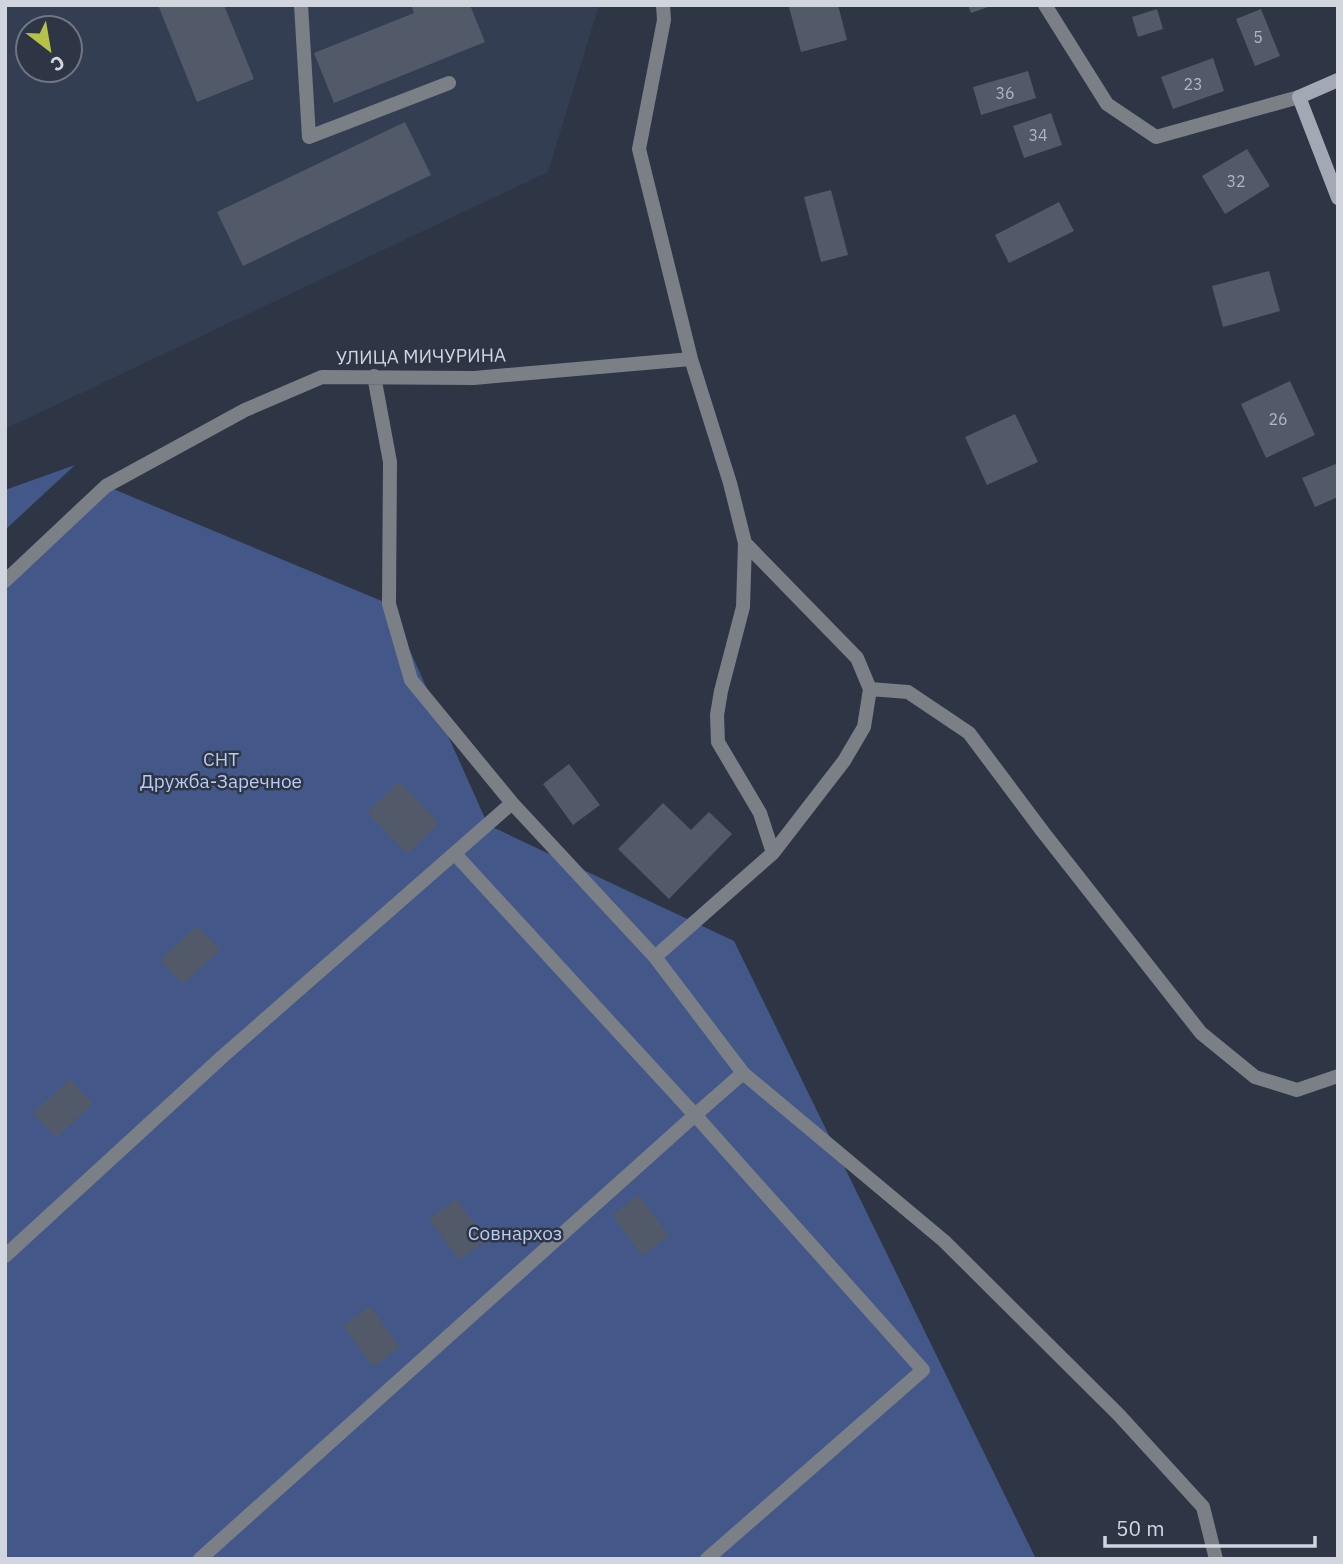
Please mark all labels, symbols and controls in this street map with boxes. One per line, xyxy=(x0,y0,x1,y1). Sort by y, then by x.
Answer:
north arrow xyxy=(14,14,84,84)
house number: 5 xyxy=(1253,27,1263,47)
text: С xyxy=(46,50,69,77)
house number: 23 xyxy=(1183,74,1203,94)
house number: 36 xyxy=(995,83,1015,103)
house number: 34 xyxy=(1028,125,1048,145)
house number: 32 xyxy=(1226,171,1246,191)
street label: УЛИЦА МИЧУРИНА xyxy=(336,343,506,369)
house number: 26 xyxy=(1268,409,1288,429)
park label: СНТ Дружба-Заречное xyxy=(140,747,302,793)
park label: Совнархоз xyxy=(468,1221,562,1245)
scale bar xyxy=(1105,1504,1315,1548)
text: 50 m xyxy=(1116,1514,1165,1542)

